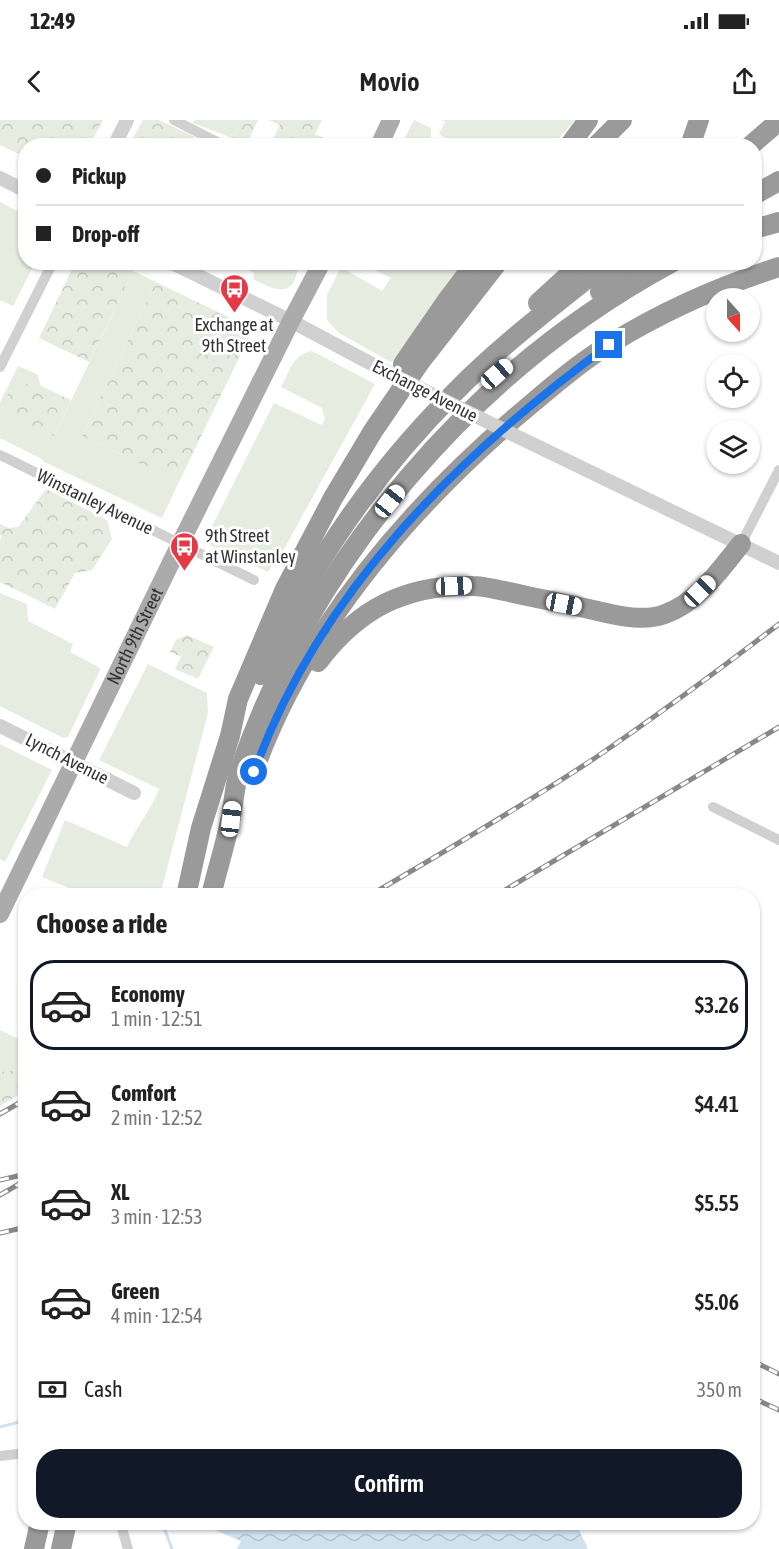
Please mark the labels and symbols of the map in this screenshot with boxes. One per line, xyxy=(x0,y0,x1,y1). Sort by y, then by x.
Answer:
bus stop icon: Exchange at 9th Street xyxy=(218,272,250,314)
north arrow xyxy=(706,288,760,342)
place label: Exchange at 9th Street xyxy=(195,314,273,356)
route end xyxy=(595,331,622,358)
street label: Exchange Avenue xyxy=(369,355,481,426)
car xyxy=(478,355,516,393)
street label: Winstanley Avenue xyxy=(34,464,157,539)
car xyxy=(372,481,408,521)
place label: 9th Street at Winstanley xyxy=(205,525,296,567)
bus stop icon: 9th Street at Winstanley xyxy=(168,530,200,572)
car xyxy=(681,572,719,610)
car xyxy=(436,576,472,596)
street label: North 9th Street xyxy=(102,584,167,688)
car xyxy=(545,592,583,616)
street label: Lynch Avenue xyxy=(22,729,112,788)
route start xyxy=(240,758,267,785)
car xyxy=(220,800,242,838)

